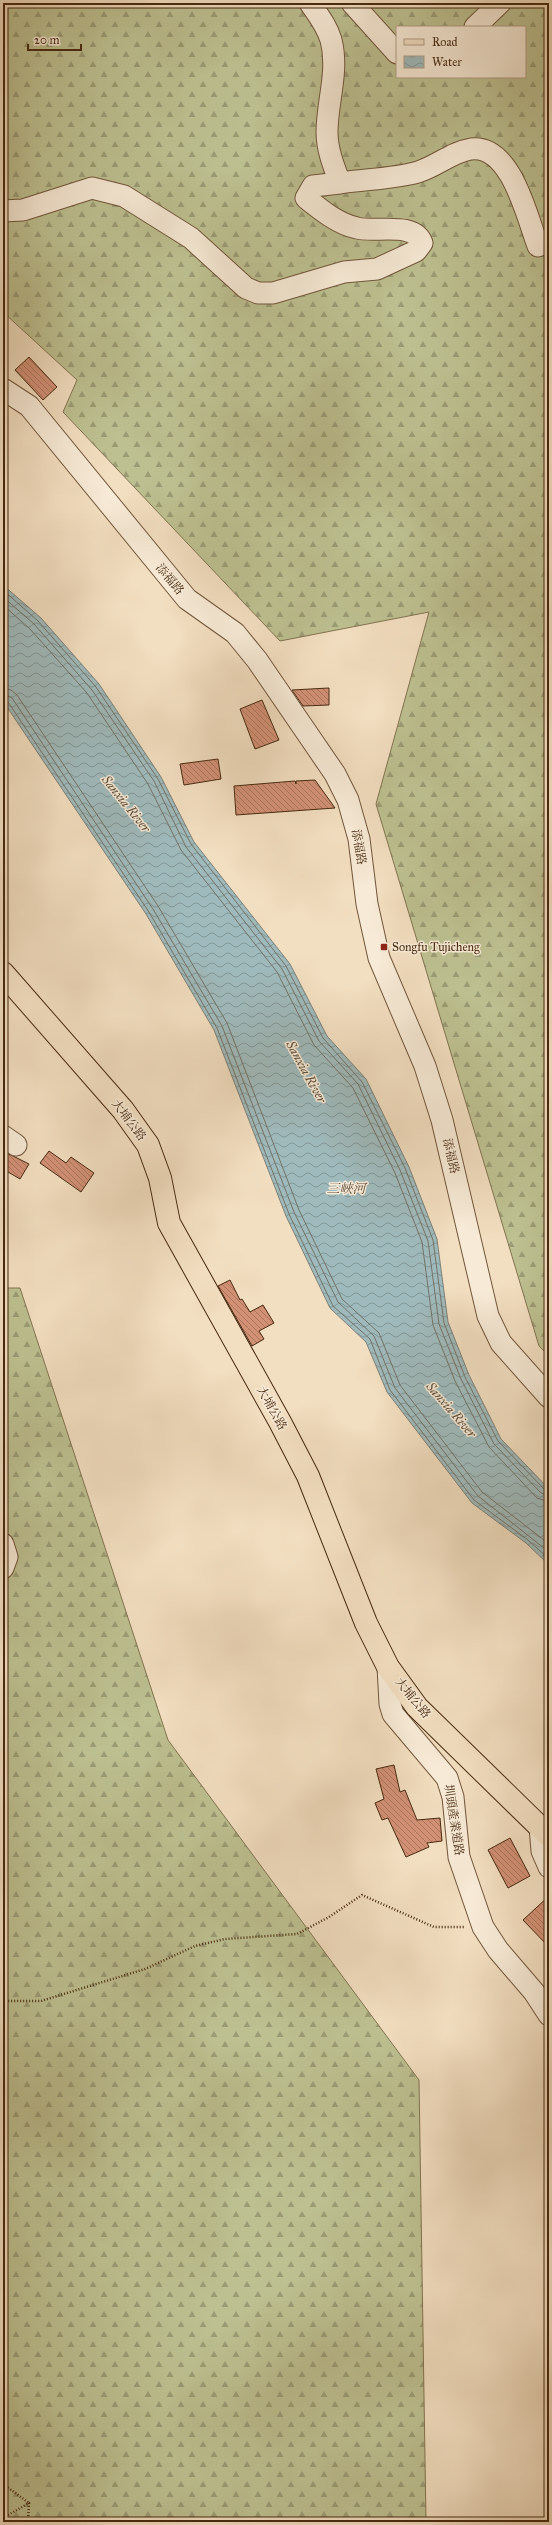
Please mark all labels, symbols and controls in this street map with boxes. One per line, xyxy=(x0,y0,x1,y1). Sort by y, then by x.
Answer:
scale bar xyxy=(28,26,81,52)
legend xyxy=(396,26,526,78)
text: 20 m xyxy=(34,33,60,47)
text: Road xyxy=(432,35,458,49)
text: Water xyxy=(432,55,462,69)
street label: 添福路 xyxy=(153,561,187,597)
water label: Sanxia River xyxy=(98,771,154,836)
street label: 添福路 xyxy=(349,828,369,866)
place label: Songfu Tujicheng xyxy=(392,940,480,955)
marker: Songfu Tujicheng xyxy=(379,942,389,952)
water label: Sanxia River xyxy=(282,1037,330,1106)
street label: 大埔公路 xyxy=(109,1097,149,1143)
street label: 添福路 xyxy=(440,1137,462,1175)
water label: 三峽河 xyxy=(326,1181,367,1197)
water label: Sanxia River xyxy=(422,1378,480,1442)
street label: 大埔公路 xyxy=(254,1384,290,1432)
street label: 大埔公路 xyxy=(392,1675,434,1721)
street label: 圳頭產業道路 xyxy=(441,1783,467,1857)

